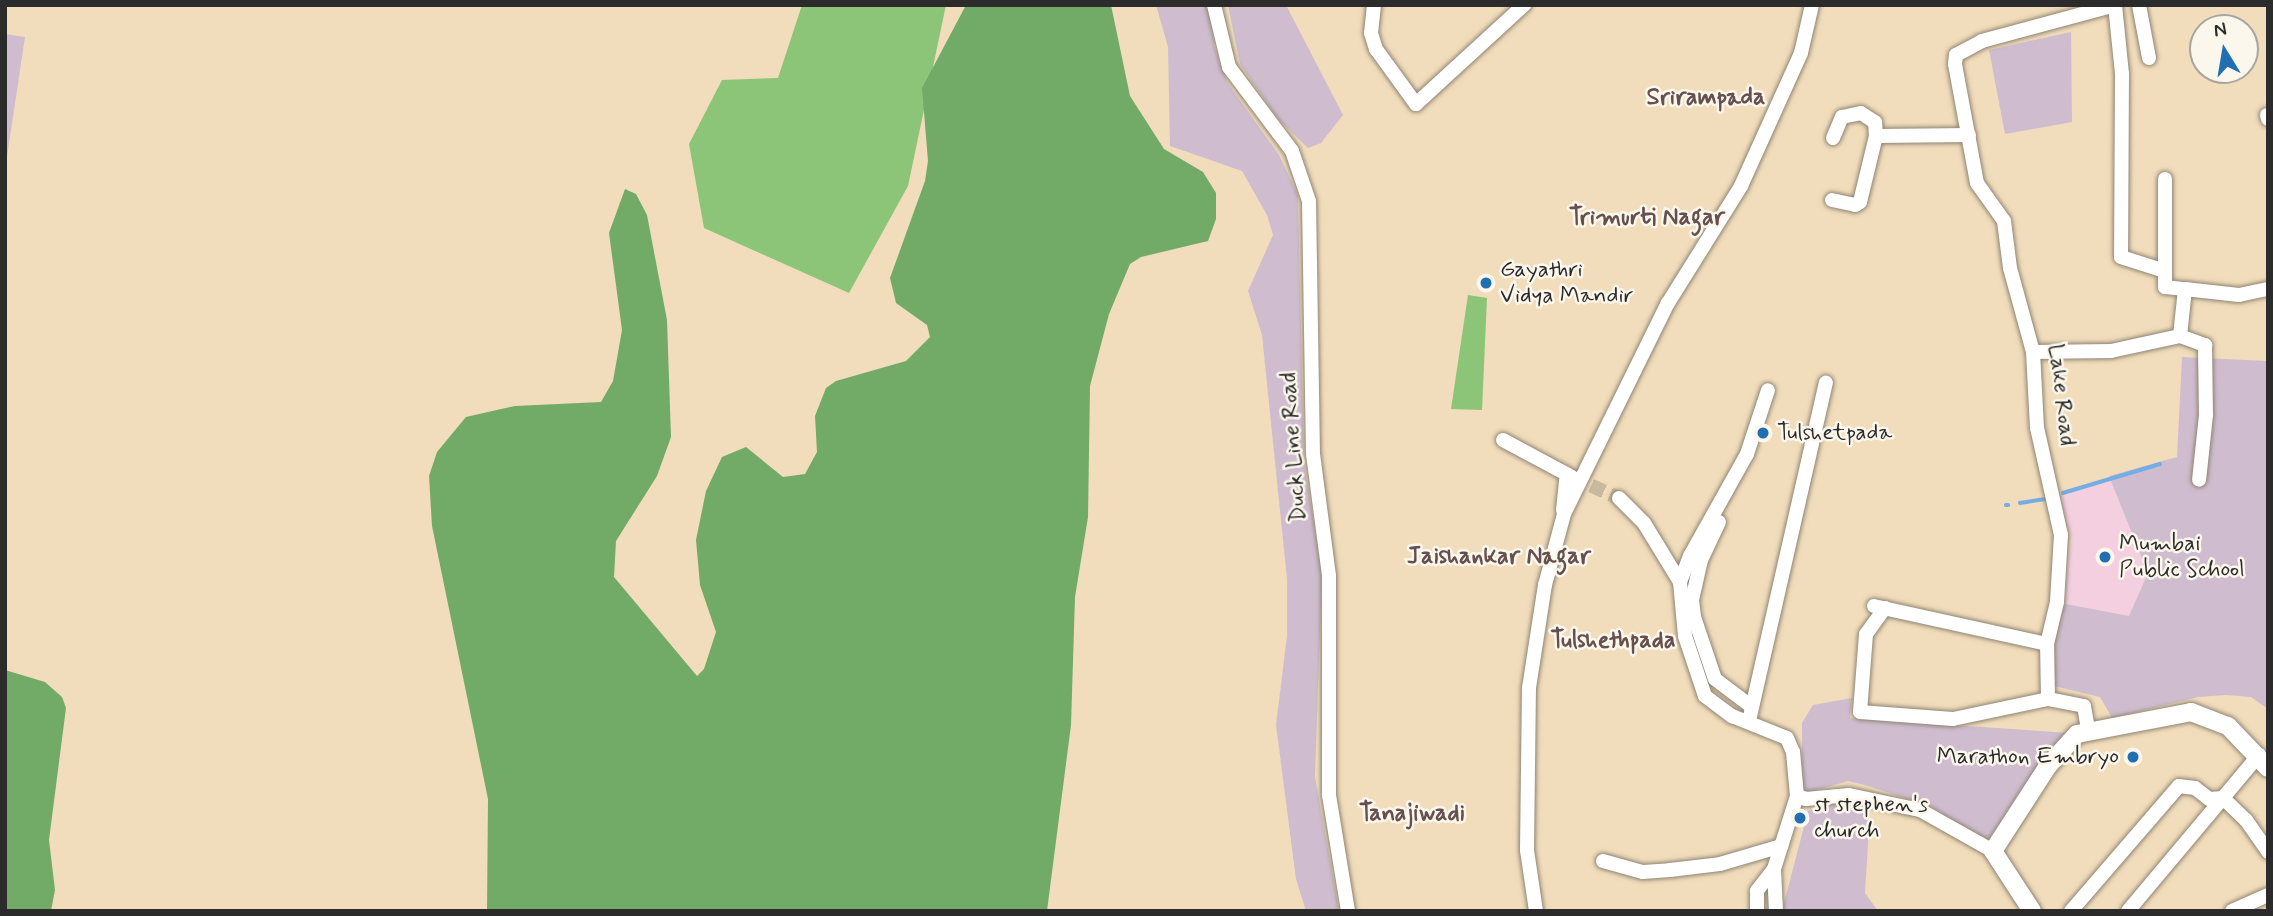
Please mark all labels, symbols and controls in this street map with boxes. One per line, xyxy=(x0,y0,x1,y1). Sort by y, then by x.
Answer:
north arrow xyxy=(2189,14,2259,84)
text: N xyxy=(2212,16,2229,43)
district label: Srirampada xyxy=(1647,84,1765,112)
district label: Trimurti Nagar xyxy=(1569,204,1725,232)
place label: Gayathri Vidya Mandir xyxy=(1500,256,1632,310)
marker: Gayathri Vidya Mandir xyxy=(1478,275,1494,291)
street label: Lake Road xyxy=(2041,343,2081,447)
street label: Duck Line Road xyxy=(1275,372,1313,522)
place label: Tulshetpada xyxy=(1777,419,1892,447)
marker: Tulshetpada xyxy=(1755,425,1771,441)
place label: Mumbai Public School xyxy=(2119,530,2246,584)
district label: Jaishankar Nagar xyxy=(1408,543,1590,571)
marker: Mumbai Public School xyxy=(2097,549,2113,565)
district label: Tulshethpada xyxy=(1551,627,1675,655)
place label: Marathon Embryo xyxy=(1943,743,2119,771)
marker: Marathon Embryo xyxy=(2125,749,2141,765)
place label: st stephen's church xyxy=(1814,791,1928,845)
district label: Tanajiwadi xyxy=(1359,800,1465,828)
marker: st stephen's church xyxy=(1792,810,1808,826)

